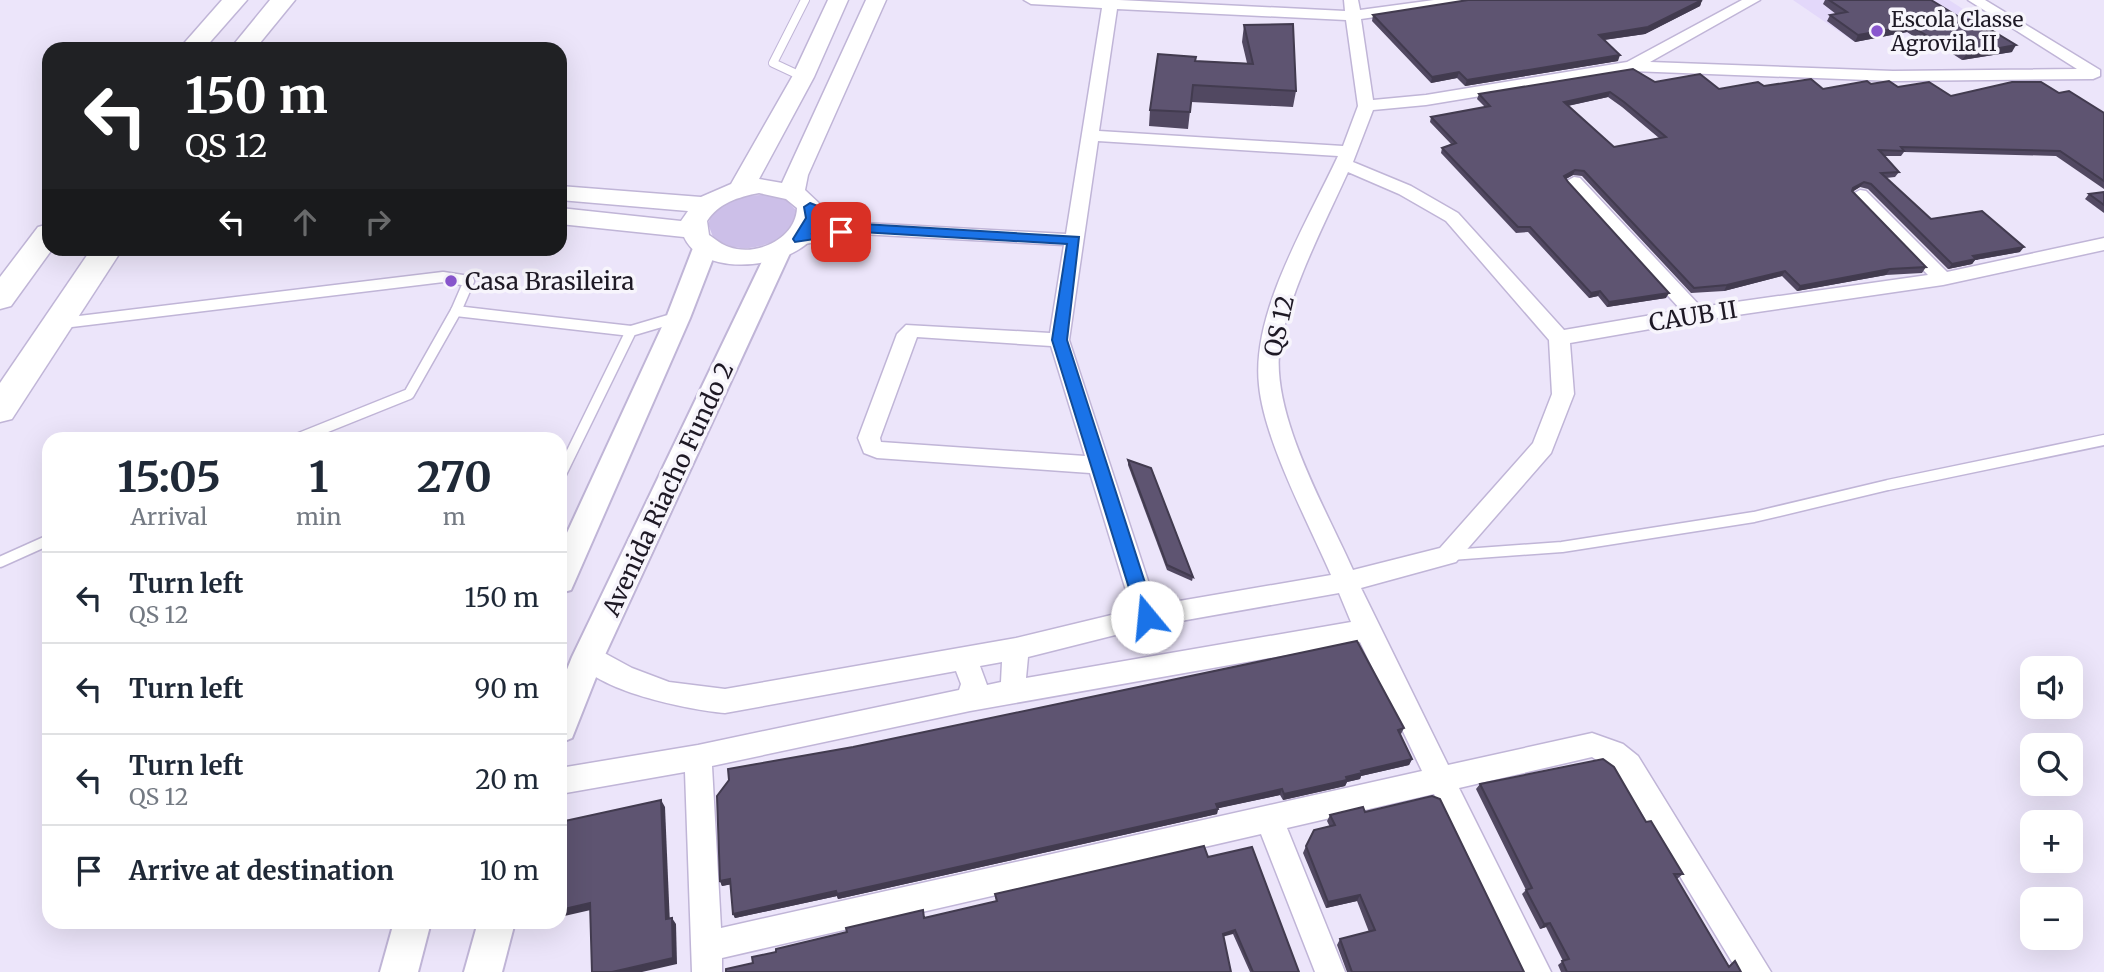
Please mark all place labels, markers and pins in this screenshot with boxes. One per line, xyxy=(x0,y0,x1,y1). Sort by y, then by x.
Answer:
place label: Escola Classe Agrovila II xyxy=(1890,6,2023,57)
marker: Escola Classe Agrovila II xyxy=(1869,23,1885,39)
pin xyxy=(811,202,871,262)
place label: Casa Brasileira xyxy=(465,266,635,297)
marker: Casa Brasileira xyxy=(443,273,459,289)

